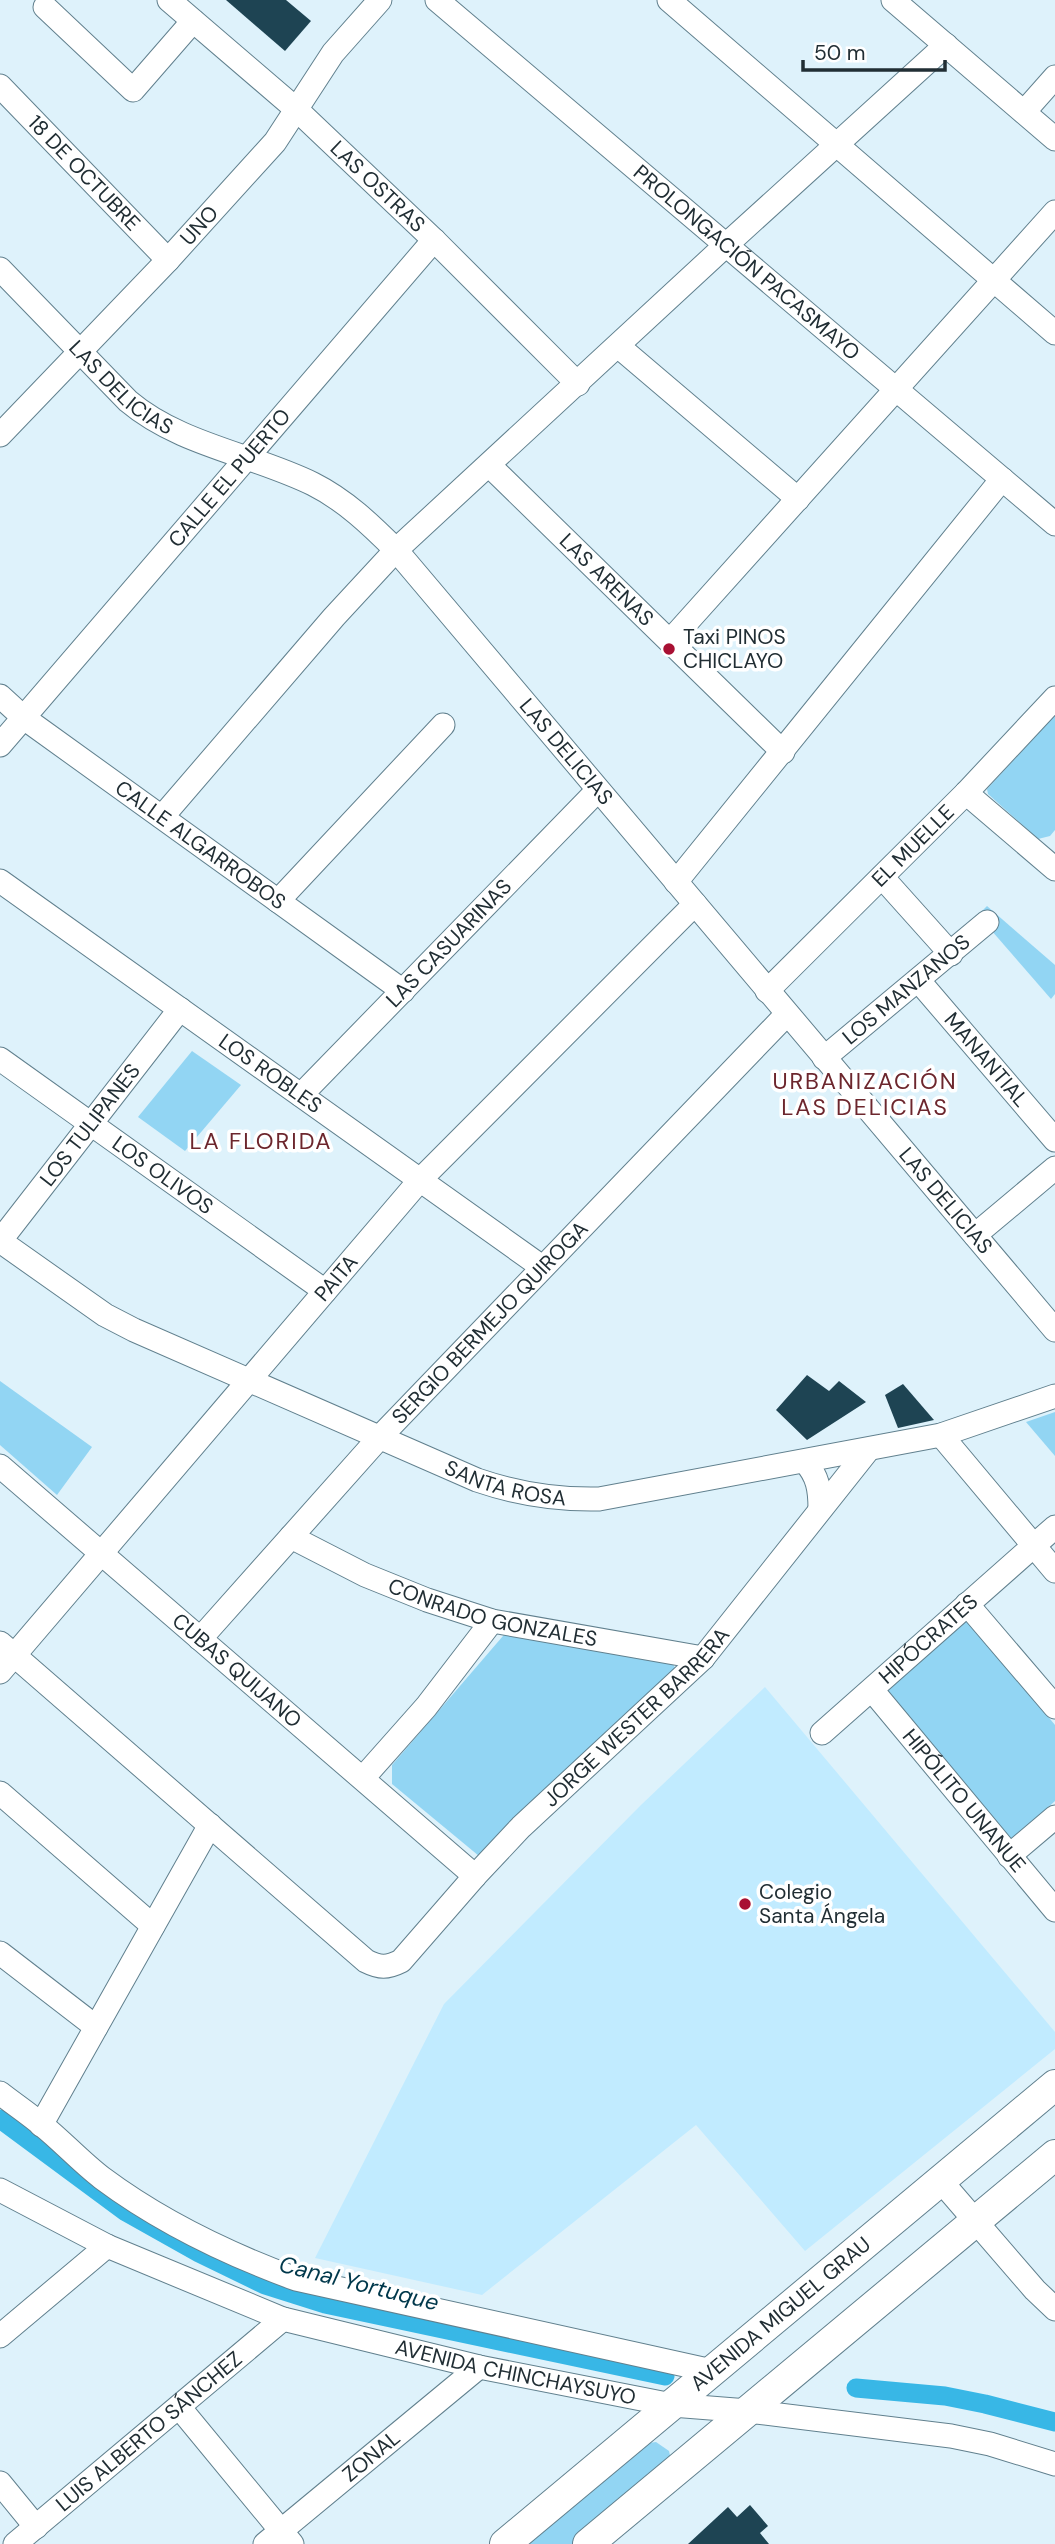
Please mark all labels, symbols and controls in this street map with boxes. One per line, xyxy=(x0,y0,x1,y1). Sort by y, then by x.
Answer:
scale bar xyxy=(803,28,945,72)
text: 50 m xyxy=(814,39,865,67)
street label: 18 DE OCTUBRE xyxy=(22,109,146,237)
street label: LAS OSTRAS xyxy=(324,135,431,238)
street label: PROLONGACIÓN PACASMAYO xyxy=(628,159,866,367)
street label: UNO xyxy=(174,200,225,252)
street label: LAS DELICIAS xyxy=(63,334,178,441)
street label: CALLE EL PUERTO xyxy=(162,403,297,553)
street label: LAS ARENAS xyxy=(553,527,660,632)
place label: Taxi PINOS CHICLAYO xyxy=(683,623,786,675)
marker: Taxi PINOS CHICLAYO xyxy=(661,641,677,657)
street label: LAS DELICIAS xyxy=(513,692,619,811)
street label: CALLE ALGARROBOS xyxy=(109,774,291,916)
street label: EL MUELLE xyxy=(866,798,960,893)
street label: LAS CASUARINAS xyxy=(380,873,518,1013)
street label: LOS MANZANOS xyxy=(836,928,976,1051)
street label: MANANTIAL xyxy=(938,1006,1035,1113)
street label: LOS ROBLES xyxy=(213,1027,328,1120)
street label: LOS TULIPANES xyxy=(34,1058,147,1192)
district label: URBANIZACIÓN LAS DELICIAS xyxy=(772,1066,958,1122)
district label: LA FLORIDA xyxy=(189,1126,333,1156)
street label: LOS OLIVOS xyxy=(107,1130,219,1221)
street label: LAS DELICIAS xyxy=(893,1142,999,1260)
street label: SERGIO BERMEJO QUIROGA xyxy=(386,1215,594,1430)
street label: PAITA xyxy=(308,1249,364,1307)
street label: SANTA ROSA xyxy=(440,1454,567,1512)
street label: CONRADO GONZALES xyxy=(384,1572,599,1653)
street label: HIPÓCRATES xyxy=(873,1588,984,1690)
street label: CUBAS QUIJANO xyxy=(166,1607,308,1734)
street label: JORGE WESTER BARRERA xyxy=(537,1622,736,1813)
street label: HIPÓLITO UNANUE xyxy=(896,1723,1032,1878)
place label: Colegio Santa Ángela xyxy=(759,1878,885,1930)
marker: Colegio Santa Ángela xyxy=(737,1896,753,1912)
street label: AVENIDA MIGUEL GRAU xyxy=(685,2231,877,2397)
water label: Canal Yortuque xyxy=(276,2249,442,2317)
street label: AVENIDA CHINCHAYSUYO xyxy=(392,2333,638,2412)
street label: LUIS ALBERTO SÁNCHEZ xyxy=(50,2345,248,2518)
street label: ZONAL xyxy=(337,2424,406,2488)

